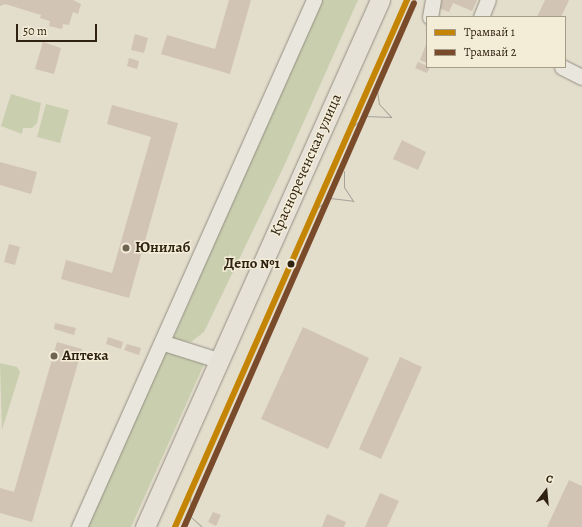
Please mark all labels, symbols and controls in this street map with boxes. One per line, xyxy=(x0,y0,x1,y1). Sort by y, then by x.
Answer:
scale bar xyxy=(18,16,99,42)
legend xyxy=(426,16,566,68)
text: 50 m xyxy=(23,23,47,39)
text: Трамвай 1 xyxy=(464,24,515,40)
text: Трамвай 2 xyxy=(464,44,516,60)
street label: Краснореченская улица xyxy=(267,91,345,239)
place label: Юнилаб xyxy=(135,239,190,257)
marker: Юнилаб xyxy=(120,242,132,254)
place label: Депо №1 xyxy=(224,255,280,273)
marker: Депо №1 xyxy=(284,257,298,271)
place label: Аптека xyxy=(62,347,109,365)
marker: Аптека xyxy=(49,351,59,361)
north arrow xyxy=(526,471,566,511)
text: С xyxy=(544,471,555,487)

